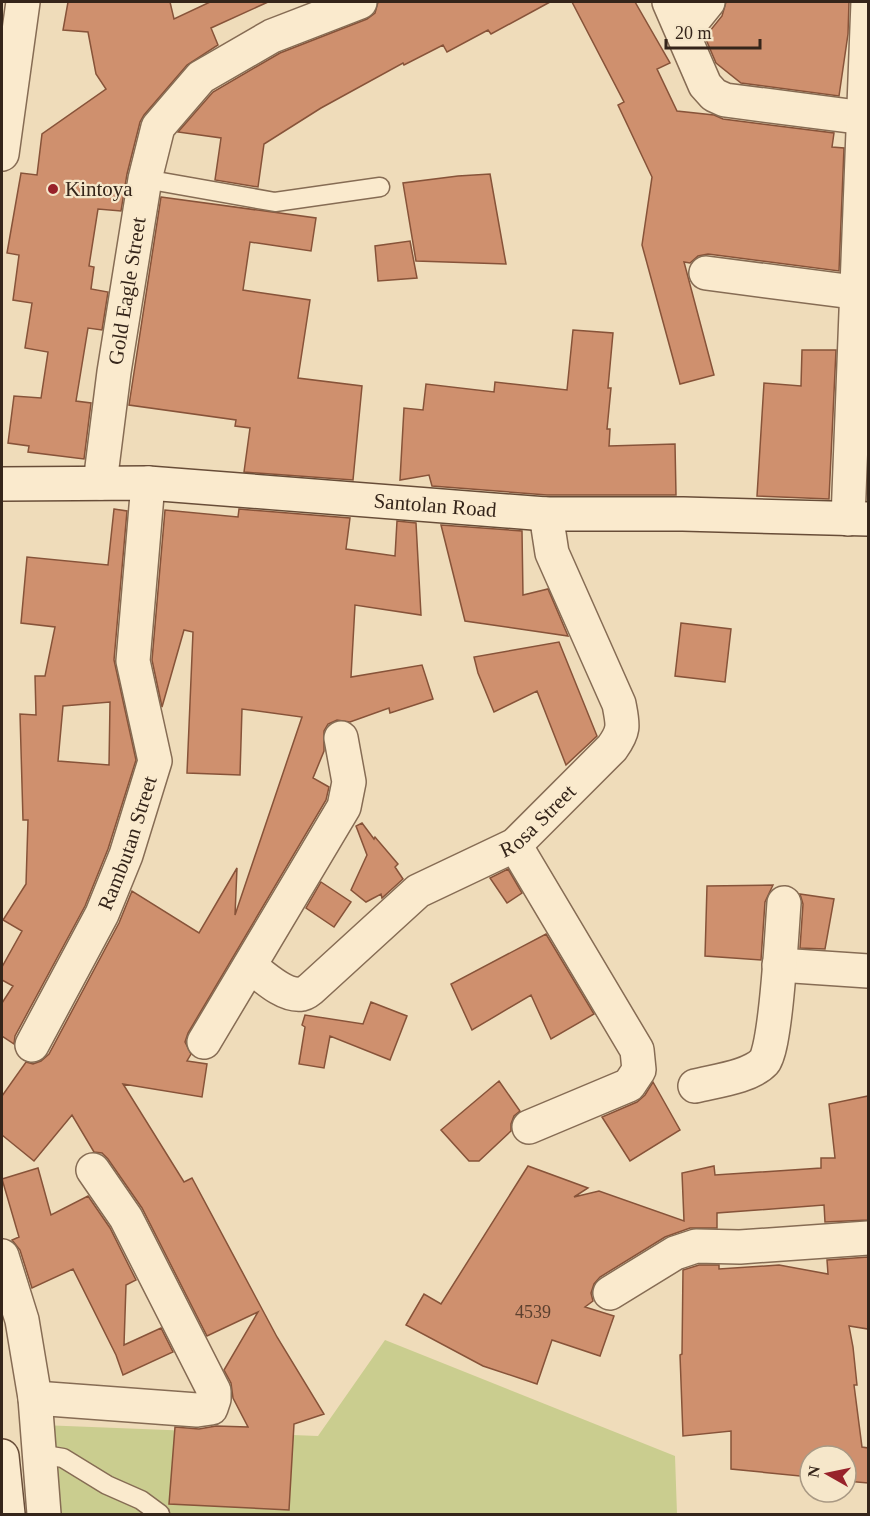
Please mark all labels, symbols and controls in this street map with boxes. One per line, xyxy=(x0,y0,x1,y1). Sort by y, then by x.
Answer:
scale bar xyxy=(666,12,760,50)
text: 20 m xyxy=(675,23,712,43)
place label: Kintoya xyxy=(65,177,133,201)
marker: Kintoya xyxy=(46,182,60,196)
street label: Gold Eagle Street xyxy=(103,215,151,367)
street label: Santolan Road xyxy=(373,489,498,522)
street label: Rambutan Street xyxy=(93,773,162,914)
street label: Rosa Street xyxy=(496,779,581,862)
house number: 4539 xyxy=(515,1302,551,1322)
north arrow xyxy=(798,1444,858,1504)
text: N xyxy=(804,1464,823,1479)

